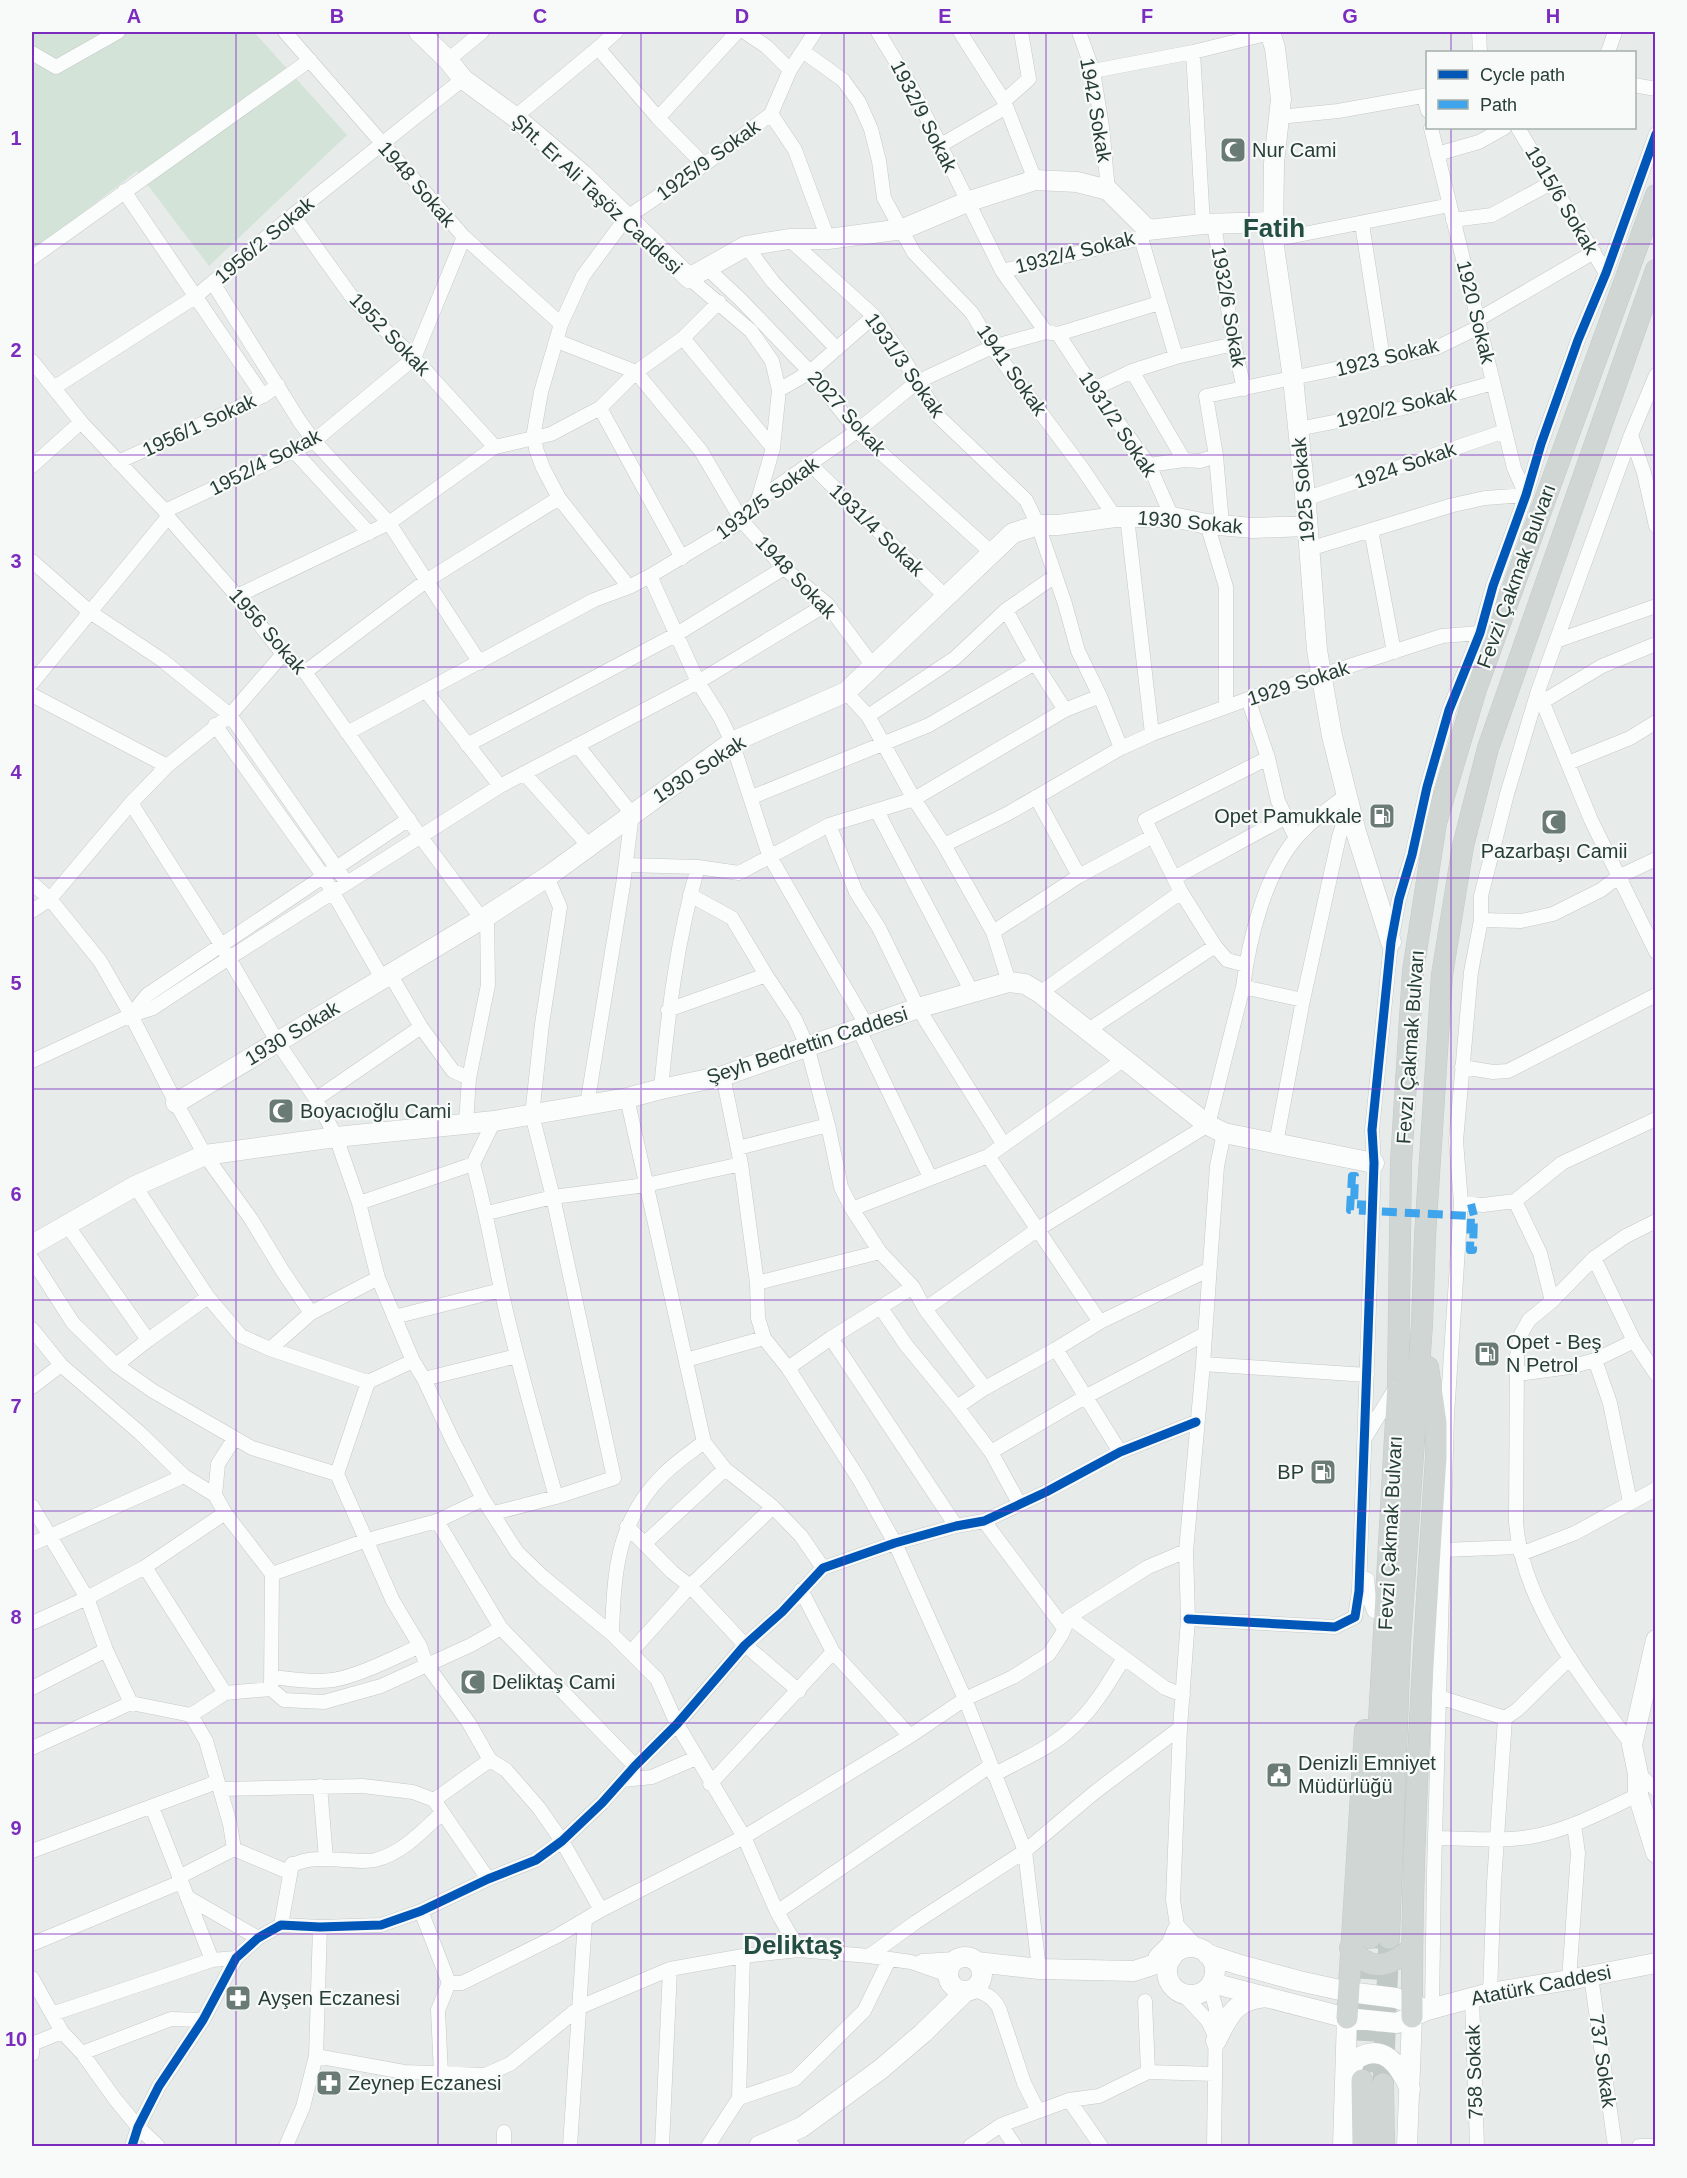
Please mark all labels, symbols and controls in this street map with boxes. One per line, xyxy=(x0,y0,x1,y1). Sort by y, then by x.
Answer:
text: A xyxy=(127,5,141,27)
text: B xyxy=(330,5,344,27)
text: C xyxy=(533,5,547,27)
text: D xyxy=(735,5,749,27)
text: E xyxy=(938,5,952,27)
text: F xyxy=(1141,5,1153,27)
text: G xyxy=(1342,5,1358,27)
text: H xyxy=(1546,5,1560,27)
legend xyxy=(1426,51,1636,129)
street label: 1942 Sokak xyxy=(1076,56,1116,165)
street label: 1932/9 Sokak xyxy=(886,57,962,176)
text: Cycle path xyxy=(1480,65,1565,85)
text: Path xyxy=(1480,95,1517,115)
street label: Şht. Er Ali Taşöz Caddesi xyxy=(508,110,686,278)
street label: 1925/9 Sokak xyxy=(652,115,765,205)
text: 1 xyxy=(10,127,22,149)
mosque icon: Nur Cami xyxy=(1218,135,1248,165)
street label: 1948 Sokak xyxy=(374,137,461,232)
place label: Nur Cami xyxy=(1252,139,1336,161)
street label: 1915/6 Sokak xyxy=(1521,142,1603,259)
street label: 1956/2 Sokak xyxy=(210,192,319,288)
district label: Fatih xyxy=(1243,213,1305,243)
street label: 1932/4 Sokak xyxy=(1013,226,1138,277)
street label: 1932/6 Sokak xyxy=(1208,245,1251,370)
street label: 1920 Sokak xyxy=(1453,258,1500,367)
street label: 1952 Sokak xyxy=(345,288,435,380)
street label: 1931/3 Sokak xyxy=(861,309,950,422)
street label: 1941 Sokak xyxy=(973,320,1052,420)
street label: 1923 Sokak xyxy=(1333,333,1442,380)
text: 2 xyxy=(10,339,22,361)
street label: 2027 Sokak xyxy=(803,366,891,460)
street label: 1931/2 Sokak xyxy=(1075,367,1162,482)
street label: 1920/2 Sokak xyxy=(1334,382,1459,431)
street label: 1956/1 Sokak xyxy=(139,389,260,461)
street label: 1952/4 Sokak xyxy=(206,424,325,500)
street label: 1925 Sokak xyxy=(1287,435,1319,544)
street label: 1924 Sokak xyxy=(1351,437,1459,493)
street label: 1932/5 Sokak xyxy=(712,452,823,544)
street label: 1931/4 Sokak xyxy=(825,480,929,581)
street label: Fevzi Çakmak Bulvarı xyxy=(1472,481,1560,671)
street label: 1930 Sokak xyxy=(1136,506,1245,538)
street label: 1948 Sokak xyxy=(751,531,841,623)
text: 3 xyxy=(10,550,22,572)
street label: 1956 Sokak xyxy=(225,584,312,679)
street label: 1929 Sokak xyxy=(1244,656,1353,710)
street label: 1930 Sokak xyxy=(649,730,750,807)
text: 4 xyxy=(10,761,22,783)
fuel station icon: Opet Pamukkale xyxy=(1367,801,1397,831)
place label: Opet Pamukkale xyxy=(1214,805,1362,827)
mosque icon: Pazarbaşı Camii xyxy=(1539,807,1569,837)
place label: Pazarbaşı Camii xyxy=(1481,840,1627,862)
street label: Fevzi Çakmak Bulvarı xyxy=(1392,949,1428,1145)
text: 5 xyxy=(10,972,22,994)
street label: 1930 Sokak xyxy=(241,996,344,1070)
street label: Şeyh Bedrettin Caddesi xyxy=(704,1002,910,1088)
mosque icon: Boyacıoğlu Cami xyxy=(266,1096,296,1126)
place label: Boyacıoğlu Cami xyxy=(300,1100,451,1122)
text: 6 xyxy=(10,1183,22,1205)
place label: Opet - Beş N Petrol xyxy=(1506,1331,1602,1376)
fuel station icon: Opet - Beş N Petrol xyxy=(1472,1339,1502,1369)
text: 7 xyxy=(10,1395,22,1417)
street label: Fevzi Çakmak Bulvarı xyxy=(1374,1435,1406,1631)
fuel station icon: BP xyxy=(1308,1457,1338,1487)
place label: BP xyxy=(1277,1461,1304,1483)
text: 8 xyxy=(10,1606,22,1628)
mosque icon: Deliktaş Cami xyxy=(458,1667,488,1697)
place label: Deliktaş Cami xyxy=(492,1671,615,1693)
place label: Denizli Emniyet Müdürlüğü xyxy=(1298,1752,1436,1797)
public building icon: Denizli Emniyet Müdürlüğü xyxy=(1264,1760,1294,1790)
text: 9 xyxy=(10,1817,22,1839)
district label: Deliktaş xyxy=(743,1930,843,1960)
street label: Atatürk Caddesi xyxy=(1469,1961,1613,2009)
pharmacy icon: Ayşen Eczanesi xyxy=(223,1983,253,2013)
place label: Ayşen Eczanesi xyxy=(258,1987,400,2009)
street label: 737 Sokak xyxy=(1586,2013,1621,2110)
street label: 758 Sokak xyxy=(1461,2023,1487,2120)
text: 10 xyxy=(5,2028,27,2050)
pharmacy icon: Zeynep Eczanesi xyxy=(314,2068,344,2098)
place label: Zeynep Eczanesi xyxy=(348,2072,501,2094)

